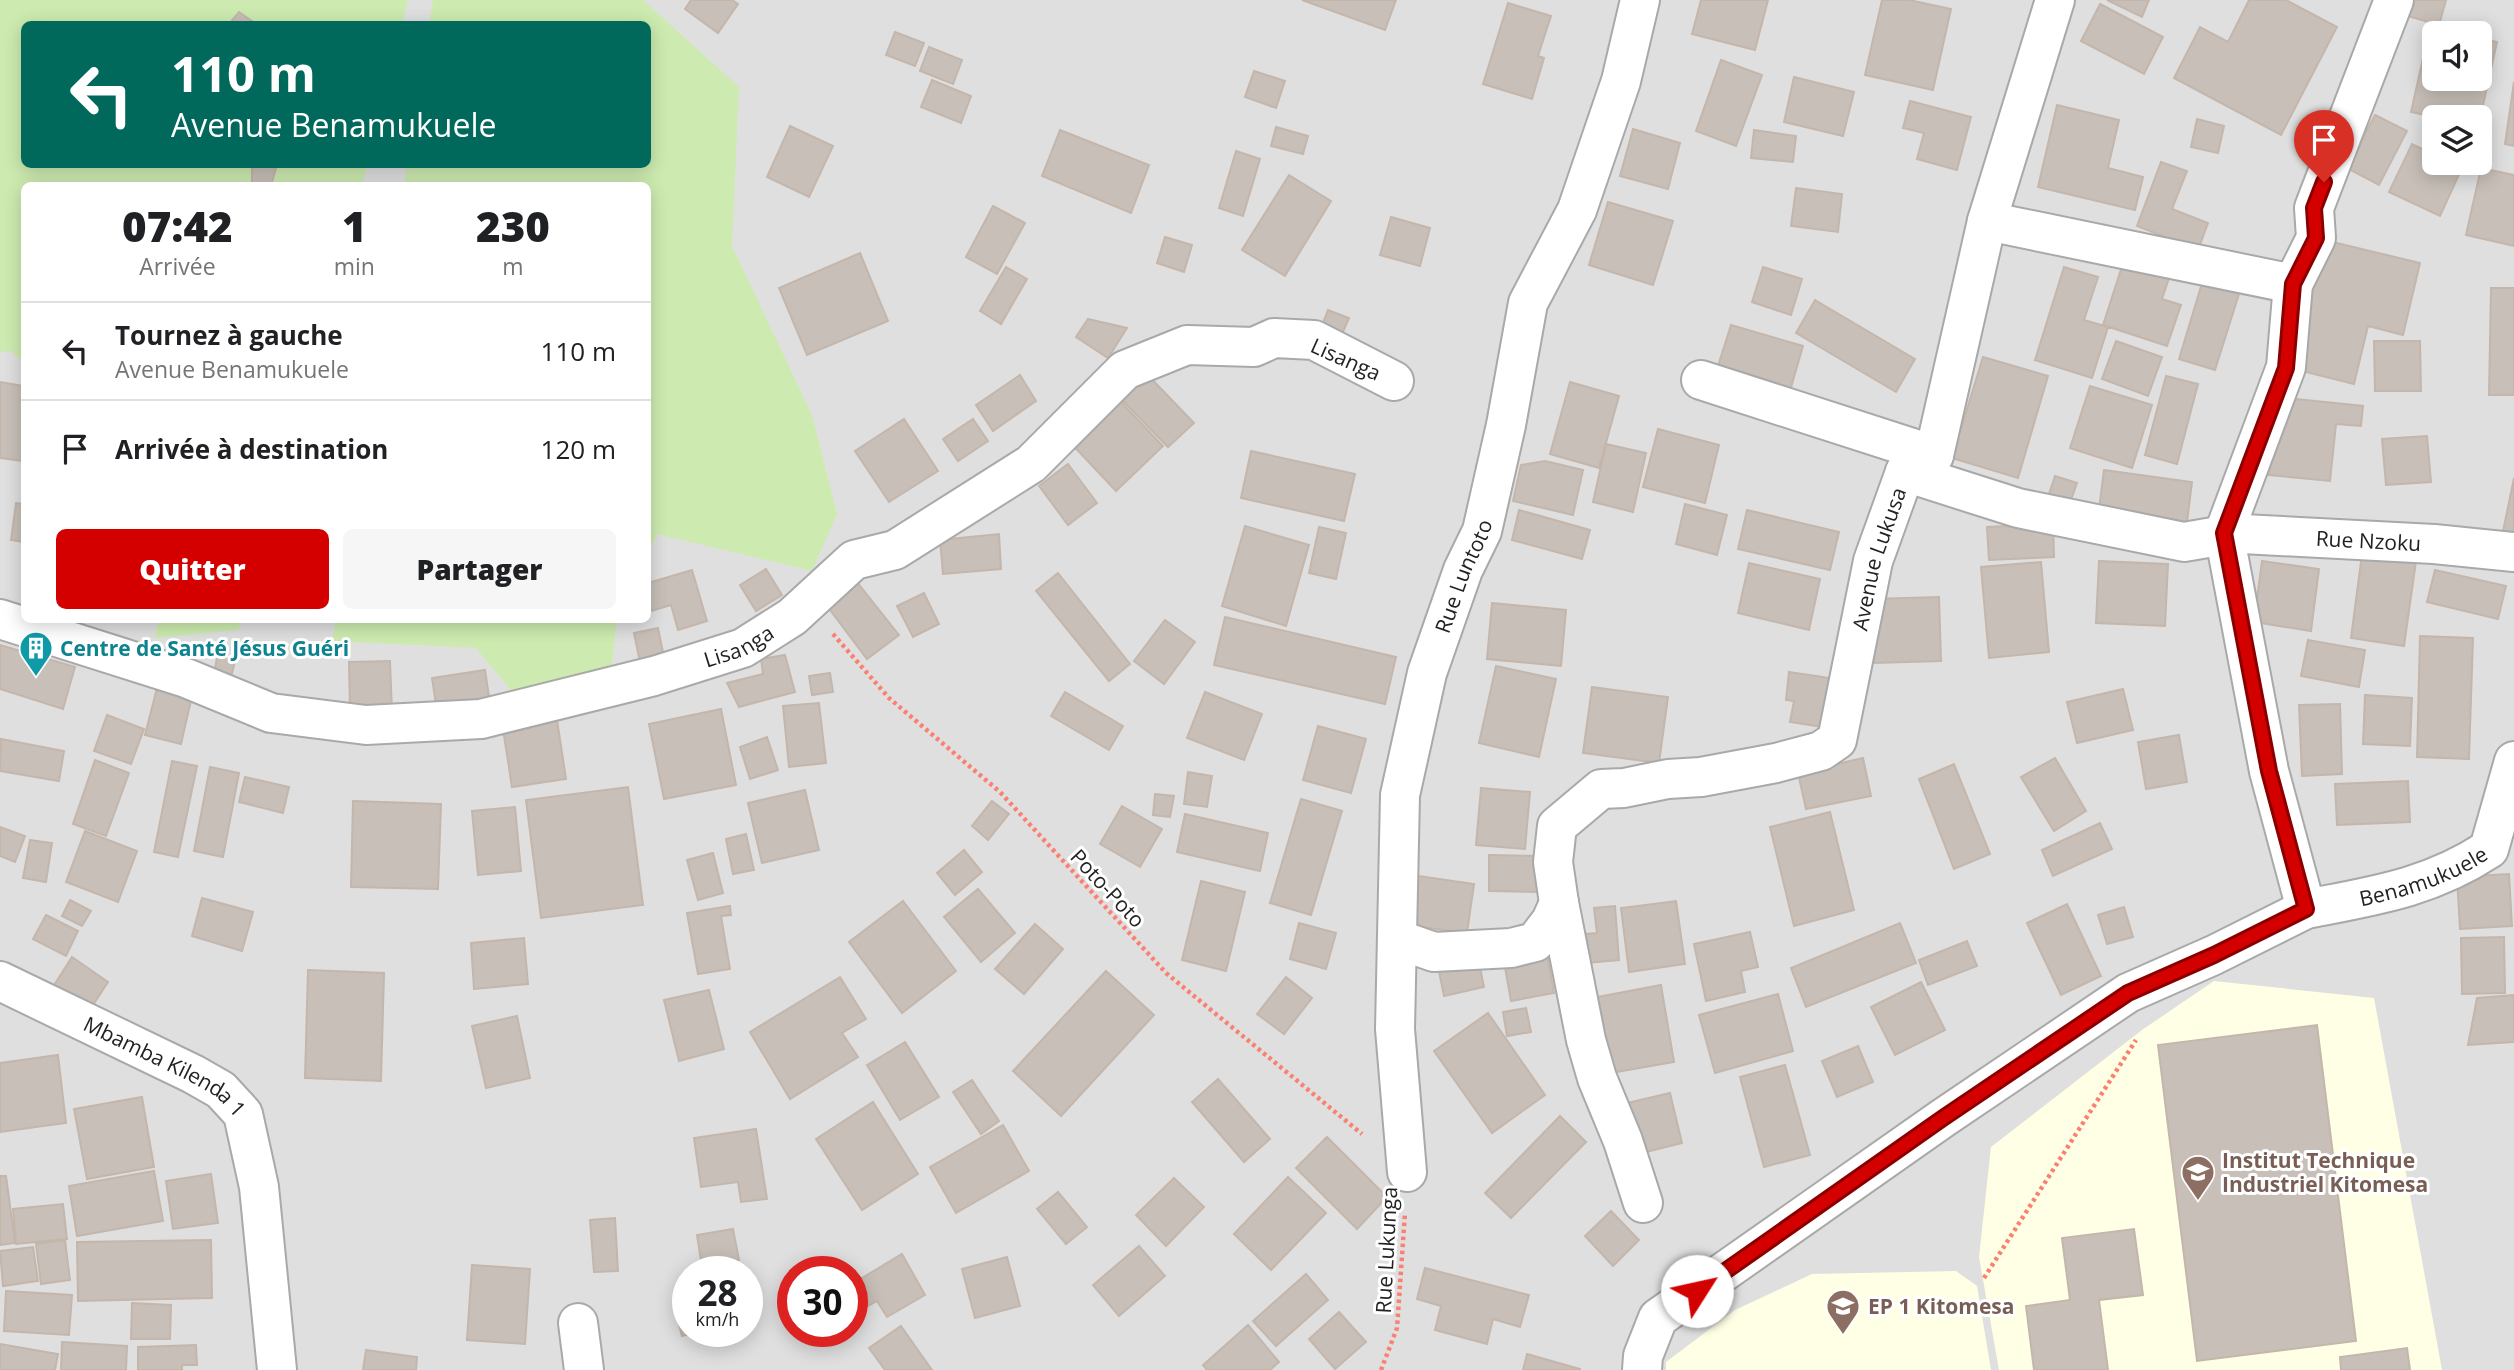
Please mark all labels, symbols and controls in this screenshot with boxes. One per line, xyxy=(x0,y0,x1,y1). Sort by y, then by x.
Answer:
map controls xyxy=(2422,21,2492,175)
button: sound xyxy=(2422,21,2492,91)
text: 110 m xyxy=(171,40,316,106)
icon: left xyxy=(56,49,147,140)
text: Avenue Benamukuele xyxy=(171,103,496,146)
button: layers xyxy=(2422,105,2492,175)
pin xyxy=(2294,110,2354,182)
icon: arrive xyxy=(2305,121,2343,159)
text: 07:42 xyxy=(122,197,233,254)
text: 1 xyxy=(342,197,367,254)
text: 230 xyxy=(476,197,550,254)
text: Arrivée xyxy=(139,250,216,282)
text: min xyxy=(334,250,375,282)
text: m xyxy=(502,250,524,282)
text: Tournez à gauche xyxy=(115,317,343,353)
street label: Lisanga xyxy=(1307,331,1385,387)
icon: left xyxy=(56,332,94,370)
text: 110 m xyxy=(541,333,616,369)
text: Avenue Benamukuele xyxy=(115,353,349,385)
icon: arrive xyxy=(56,430,94,468)
text: Arrivée à destination xyxy=(115,431,388,467)
text: 120 m xyxy=(541,431,616,467)
street label: Avenue Lukusa xyxy=(1845,483,1912,633)
street label: Rue Luntoto xyxy=(1428,517,1498,637)
street label: Rue Nzoku xyxy=(2315,524,2422,557)
button: Quitter xyxy=(56,529,329,609)
button: Partager xyxy=(343,529,616,609)
street label: Lisanga xyxy=(700,618,779,674)
building icon: Centre de Santé Jésus Guéri xyxy=(17,629,55,678)
place label: Centre de Santé Jésus Guéri xyxy=(60,634,349,662)
street label: Benamukuele xyxy=(2357,840,2492,912)
street label: Poto-Poto xyxy=(1065,843,1151,933)
street label: Mbamba Kilenda 1 xyxy=(79,1009,252,1122)
place label: Institut Technique Industriel Kitomesa xyxy=(2222,1146,2428,1198)
school or university icon: Institut Technique Industriel Kitomesa xyxy=(2179,1153,2217,1202)
street label: Rue Lukunga xyxy=(1369,1186,1403,1314)
position arrow xyxy=(1660,1254,1734,1328)
speed limit sign: 30 xyxy=(777,1256,868,1347)
text: 28 xyxy=(697,1269,738,1316)
school or university icon: EP 1 Kitomesa xyxy=(1824,1287,1862,1336)
place label: EP 1 Kitomesa xyxy=(1868,1292,2015,1320)
text: km/h xyxy=(696,1307,739,1331)

